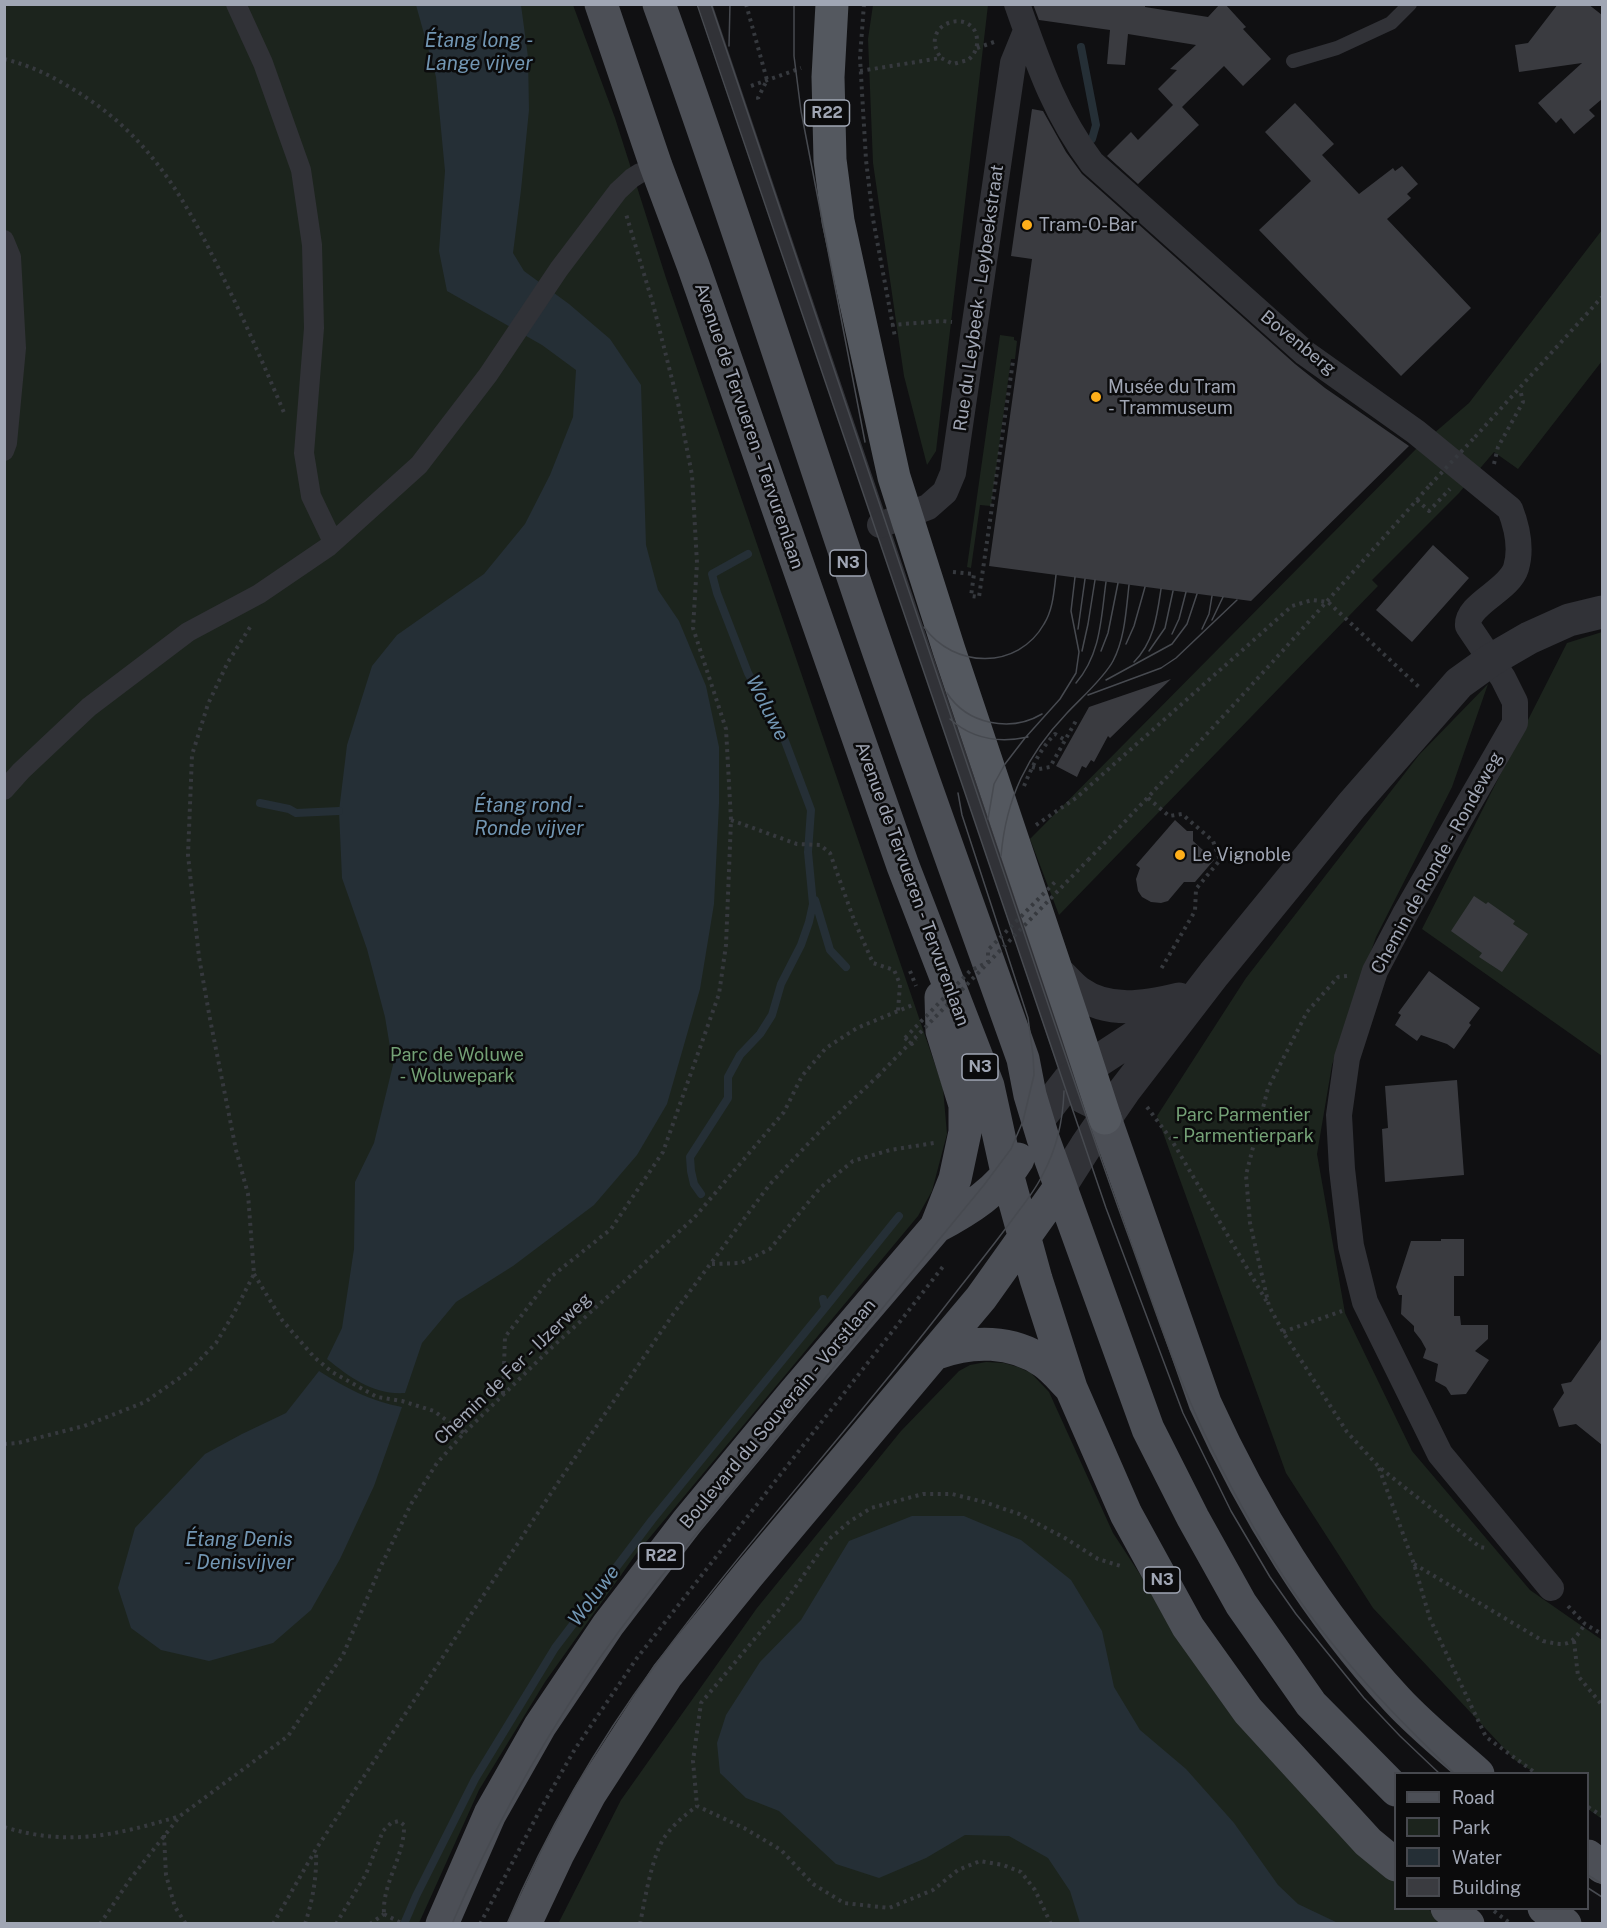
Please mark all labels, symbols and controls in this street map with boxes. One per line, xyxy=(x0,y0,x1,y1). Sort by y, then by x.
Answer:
water label: Étang long - Lange vijver xyxy=(424,29,534,76)
road number: R22 xyxy=(804,100,850,126)
street label: Rue du Leybeek - Leybeekstraat xyxy=(950,163,1008,433)
place label: Tram-O-Bar xyxy=(1039,214,1137,236)
marker: Tram-O-Bar xyxy=(1020,218,1034,232)
street label: Avenue de Tervueren - Tervurenlaan xyxy=(690,280,808,572)
street label: Bovenberg xyxy=(1256,306,1340,380)
place label: Musée du Tram - Trammuseum xyxy=(1108,376,1236,418)
marker: Musée du Tram - Trammuseum xyxy=(1089,390,1103,404)
road number: N3 xyxy=(830,550,866,576)
water label: Woluwe xyxy=(740,671,794,745)
street label: Avenue de Tervueren - Tervurenlaan xyxy=(850,739,974,1029)
street label: Chemin de Ronde - Rondeweg xyxy=(1367,748,1507,978)
water label: Étang rond - Ronde vijver xyxy=(474,794,584,841)
place label: Le Vignoble xyxy=(1192,844,1291,866)
marker: Le Vignoble xyxy=(1173,848,1187,862)
park label: Parc de Woluwe - Woluwepark xyxy=(390,1044,524,1086)
road number: N3 xyxy=(962,1054,998,1080)
park label: Parc Parmentier - Parmentierpark xyxy=(1172,1104,1314,1146)
street label: Chemin de Fer - IJzerweg xyxy=(430,1288,596,1450)
street label: Boulevard du Souverain - Vorstlaan xyxy=(676,1295,880,1533)
water label: Étang Denis - Denisvijver xyxy=(184,1528,294,1575)
road number: R22 xyxy=(638,1543,684,1569)
water label: Woluwe xyxy=(563,1561,625,1631)
road number: N3 xyxy=(1144,1567,1180,1593)
legend xyxy=(1394,1772,1589,1910)
text: Road xyxy=(1452,1787,1495,1808)
text: Park xyxy=(1452,1817,1490,1838)
text: Water xyxy=(1452,1847,1502,1868)
text: Building xyxy=(1452,1877,1521,1898)

